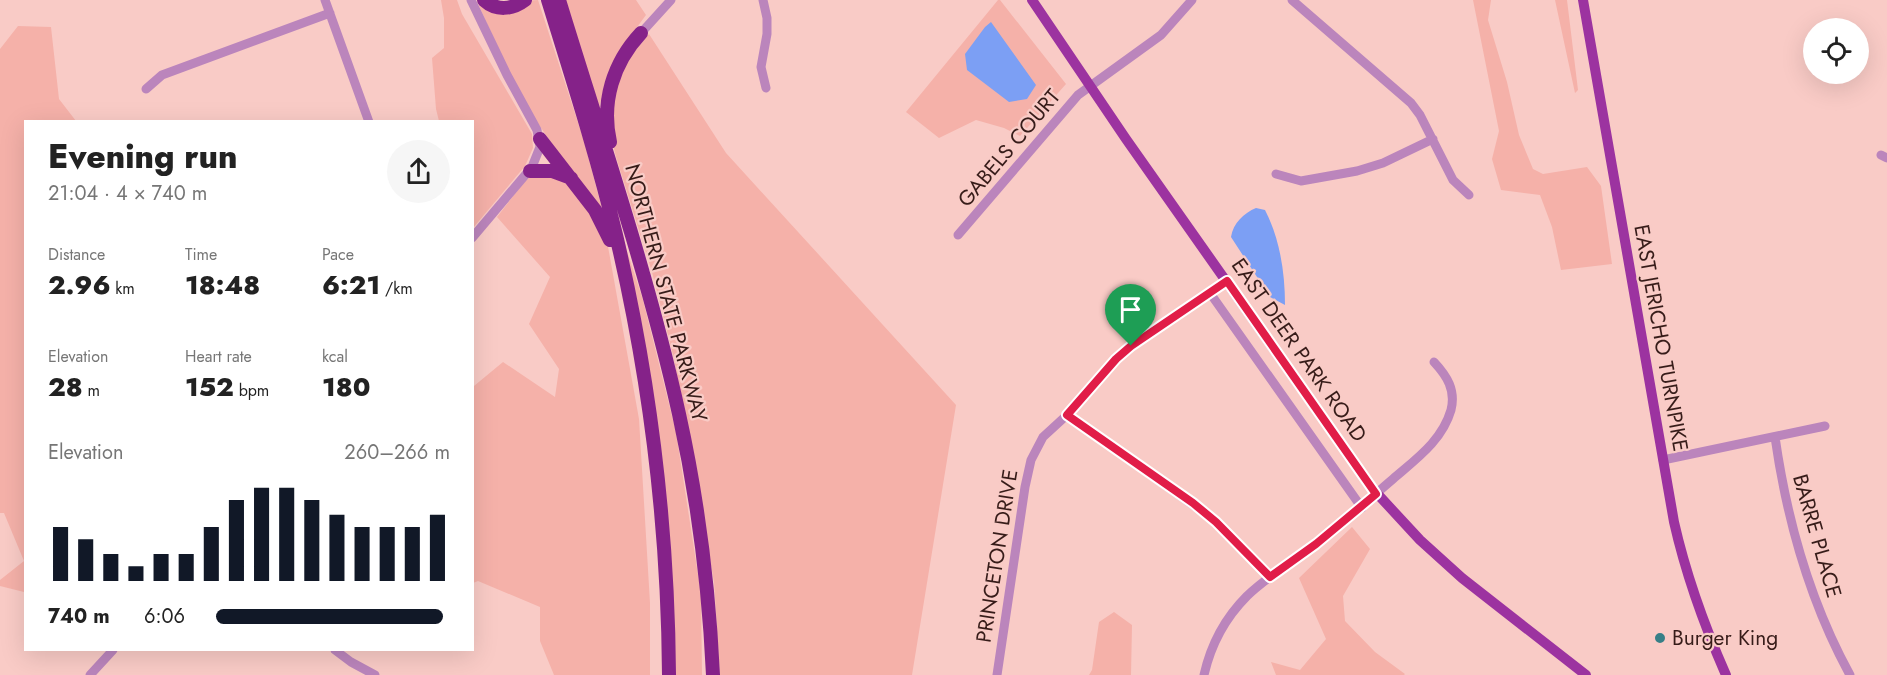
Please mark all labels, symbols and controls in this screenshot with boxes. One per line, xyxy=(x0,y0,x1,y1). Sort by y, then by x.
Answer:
map controls xyxy=(1803,18,1869,84)
button: locate xyxy=(1803,18,1869,84)
street label: GABELS COURT xyxy=(951,82,1067,213)
text: Evening run xyxy=(48,133,238,180)
button: share xyxy=(387,140,450,203)
street label: NORTHERN STATE PARKWAY xyxy=(617,161,715,425)
text: 21:04 · 4 × 740 m xyxy=(48,179,207,208)
street label: EAST JERICHO TURNPIKE xyxy=(1626,222,1696,454)
text: Distance xyxy=(48,243,105,266)
text: Time xyxy=(185,243,217,266)
text: Pace xyxy=(322,243,354,266)
street label: EAST DEER PARK ROAD xyxy=(1224,252,1374,448)
text: 2.96 xyxy=(48,266,111,304)
text: 18:48 xyxy=(185,266,260,304)
text: 6:21 xyxy=(322,266,380,304)
text: km xyxy=(111,277,135,300)
text: /km xyxy=(380,277,413,300)
pin xyxy=(1105,284,1156,346)
icon: arrive xyxy=(1114,293,1147,326)
text: Elevation xyxy=(48,345,108,368)
text: Heart rate xyxy=(185,345,252,368)
text: kcal xyxy=(322,345,348,368)
text: 28 xyxy=(48,368,83,406)
text: 152 xyxy=(185,368,234,406)
text: 180 xyxy=(322,368,370,406)
text: m xyxy=(83,379,100,402)
text: bpm xyxy=(234,379,269,402)
text: Elevation xyxy=(48,438,123,467)
text: 260–266 m xyxy=(344,438,450,467)
street label: PRINCETON DRIVE xyxy=(968,467,1026,645)
street label: BARRE PLACE xyxy=(1785,471,1849,601)
text: 740 m xyxy=(48,602,110,631)
text: 6:06 xyxy=(144,602,185,631)
place label: Burger King xyxy=(1672,623,1778,653)
marker: Burger King xyxy=(1653,631,1667,645)

